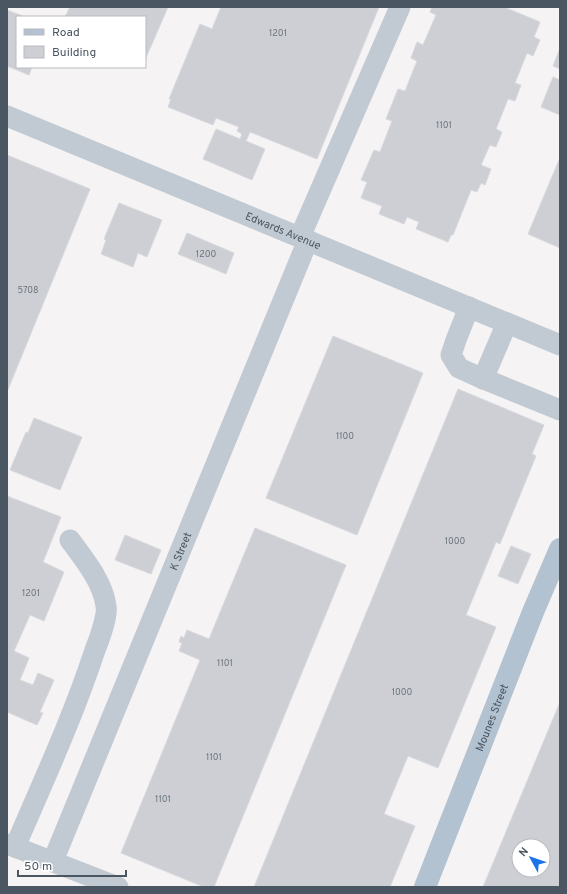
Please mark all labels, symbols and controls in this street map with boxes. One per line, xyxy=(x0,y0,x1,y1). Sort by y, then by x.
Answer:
legend xyxy=(16,16,146,68)
text: Road xyxy=(52,25,80,41)
house number: 1201 xyxy=(269,28,287,39)
text: Building xyxy=(52,45,96,61)
house number: 1101 xyxy=(436,120,452,131)
street label: Edwards Avenue xyxy=(243,209,323,253)
house number: 1200 xyxy=(196,249,216,260)
house number: 5708 xyxy=(17,285,39,296)
house number: 1100 xyxy=(336,431,354,442)
street label: K Street xyxy=(167,530,195,573)
house number: 1000 xyxy=(445,536,465,547)
house number: 1201 xyxy=(22,588,40,599)
house number: 1101 xyxy=(217,658,233,669)
street label: Mounes Street xyxy=(473,682,512,754)
house number: 1000 xyxy=(392,687,412,698)
house number: 1101 xyxy=(206,752,222,763)
house number: 1101 xyxy=(155,794,171,805)
north arrow xyxy=(511,838,551,878)
text: N xyxy=(516,845,532,860)
scale bar xyxy=(18,852,126,878)
text: 50 m xyxy=(24,859,52,875)

